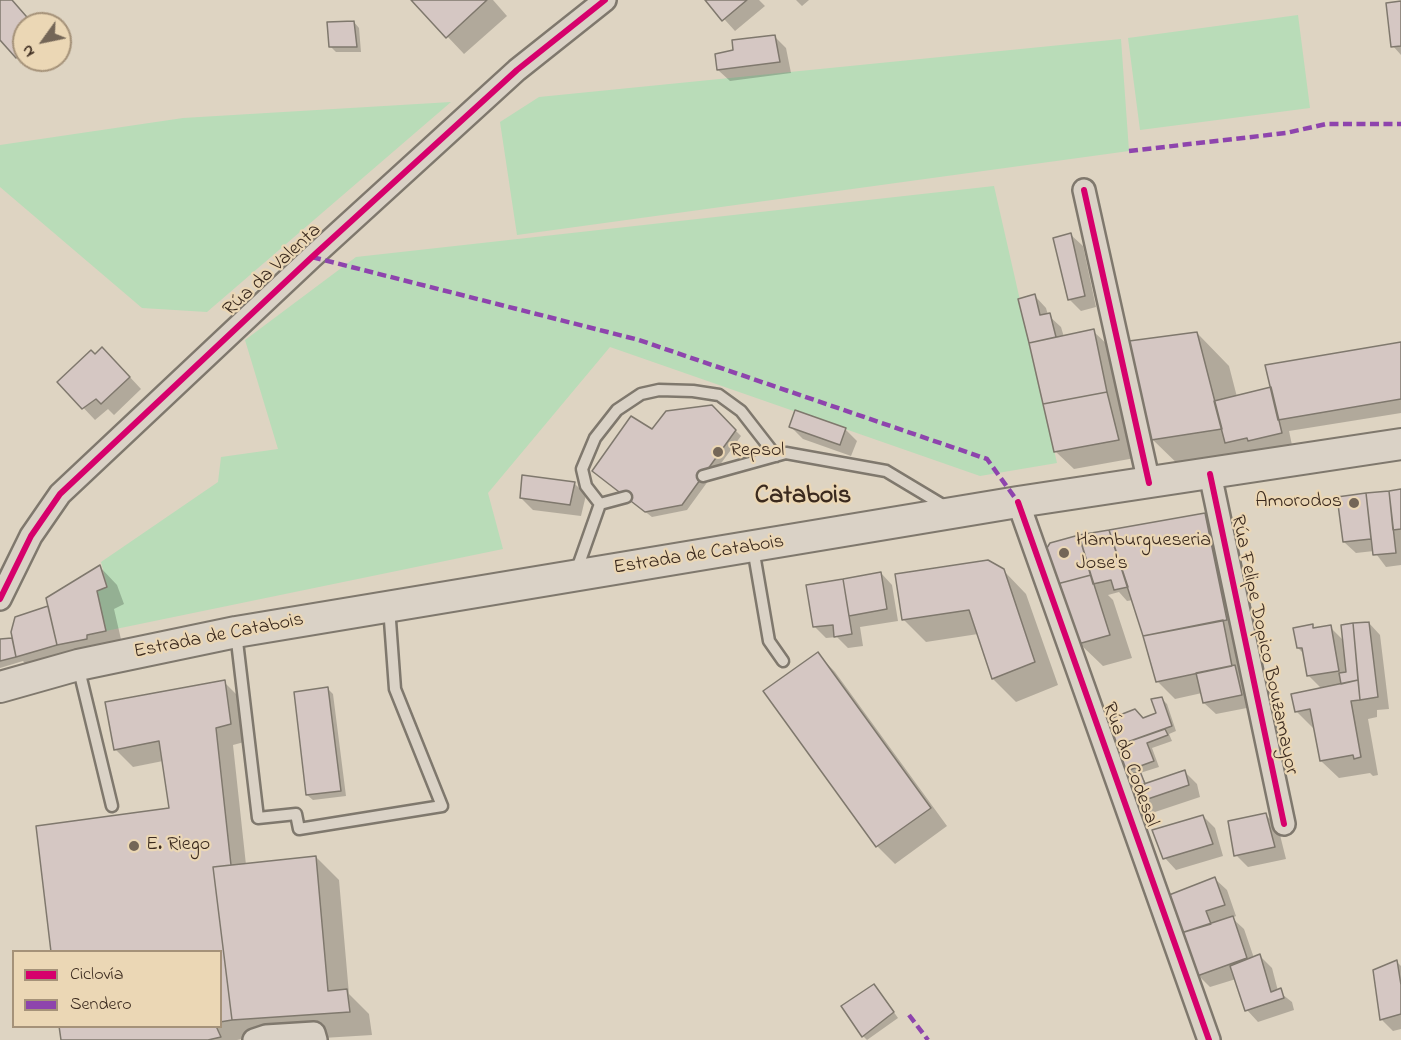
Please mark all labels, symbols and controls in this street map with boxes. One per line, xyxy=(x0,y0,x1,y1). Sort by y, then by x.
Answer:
north arrow xyxy=(12,12,72,72)
text: N xyxy=(16,40,42,62)
street label: Rúa da Valenta xyxy=(219,220,327,322)
place label: Repsol xyxy=(730,440,784,464)
marker: Repsol xyxy=(711,445,725,459)
district label: Catabois xyxy=(755,482,851,514)
place label: Amorodos xyxy=(1255,491,1342,515)
marker: Amorodos xyxy=(1347,496,1361,510)
street label: Rúa Felipe Dopico Bouzamayor xyxy=(1224,513,1302,777)
place label: Hamburgueseria Jose's xyxy=(1076,530,1211,577)
street label: Estrada de Catabois xyxy=(612,531,786,581)
marker: Hamburgueseria Jose's xyxy=(1057,546,1071,560)
street label: Estrada de Catabois xyxy=(132,609,306,665)
street label: Rúa do Codesal xyxy=(1095,699,1163,831)
place label: E. Riego xyxy=(146,834,210,858)
marker: E. Riego xyxy=(127,839,141,853)
legend xyxy=(12,950,222,1028)
text: Ciclovía xyxy=(70,962,123,988)
text: Sendero xyxy=(70,992,132,1018)

